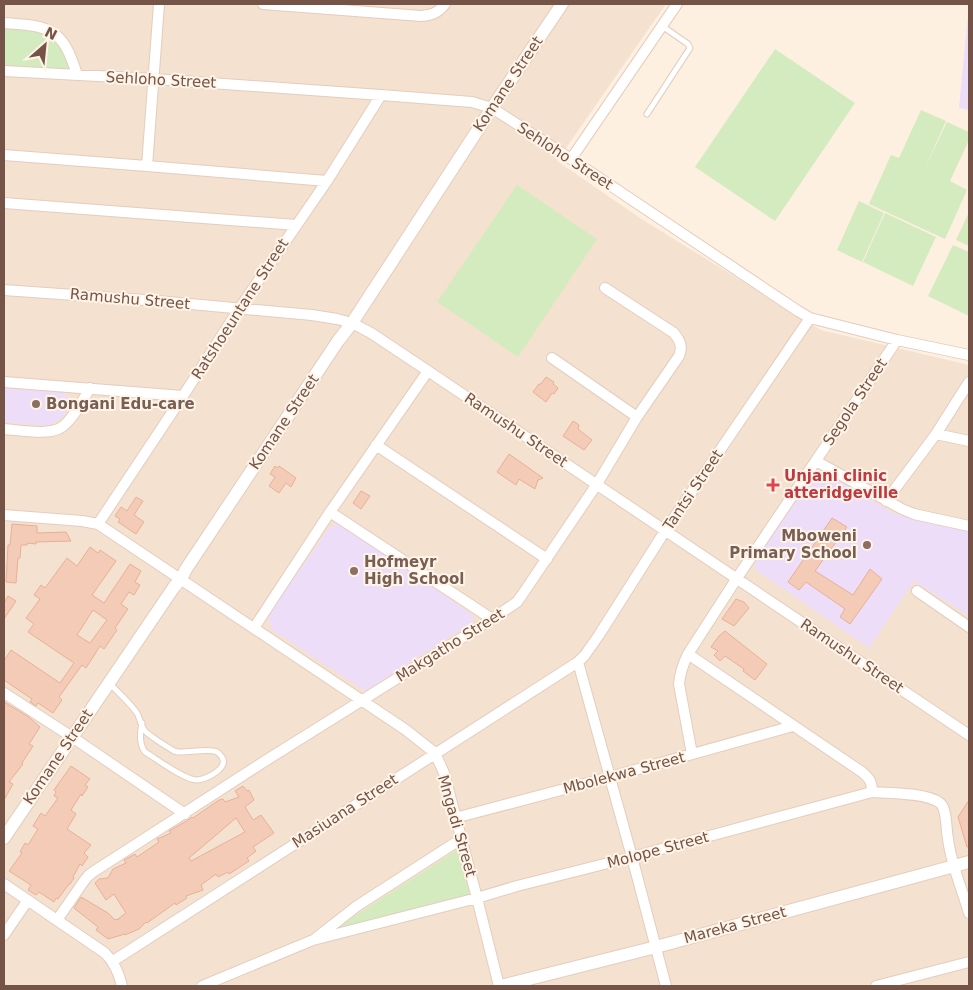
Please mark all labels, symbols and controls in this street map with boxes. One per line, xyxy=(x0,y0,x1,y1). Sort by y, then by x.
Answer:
north arrow xyxy=(20,20,70,70)
text: N xyxy=(42,24,60,43)
street label: Komane Street xyxy=(469,33,547,135)
street label: Sehloho Street xyxy=(105,68,217,92)
street label: Sehloho Street xyxy=(514,118,616,194)
street label: Ratshoeuntane Street xyxy=(188,235,292,383)
street label: Ramushu Street xyxy=(69,285,191,313)
street label: Segola Street xyxy=(819,355,891,449)
street label: Komane Street xyxy=(245,371,323,473)
street label: Ramushu Street xyxy=(461,389,571,471)
place label: Bongani Edu-care xyxy=(46,395,195,413)
marker: Bongani Edu-care xyxy=(30,398,42,410)
street label: Tantsi Street xyxy=(659,446,727,535)
place label: Unjani clinic atteridgeville xyxy=(784,467,898,502)
marker: Unjani clinic atteridgeville xyxy=(766,478,780,492)
place label: Mboweni Primary School xyxy=(729,527,857,562)
marker: Mboweni Primary School xyxy=(861,539,873,551)
place label: Hofmeyr High School xyxy=(364,553,464,588)
marker: Hofmeyr High School xyxy=(348,565,360,577)
street label: Makgatho Street xyxy=(392,604,508,686)
street label: Ramushu Street xyxy=(797,615,907,697)
street label: Komane Street xyxy=(19,706,97,808)
street label: Mbolekwa Street xyxy=(561,748,687,798)
street label: Masiuana Street xyxy=(289,770,401,852)
street label: Mngadi Street xyxy=(434,773,480,879)
street label: Molope Street xyxy=(605,828,711,872)
street label: Mareka Street xyxy=(682,903,788,947)

